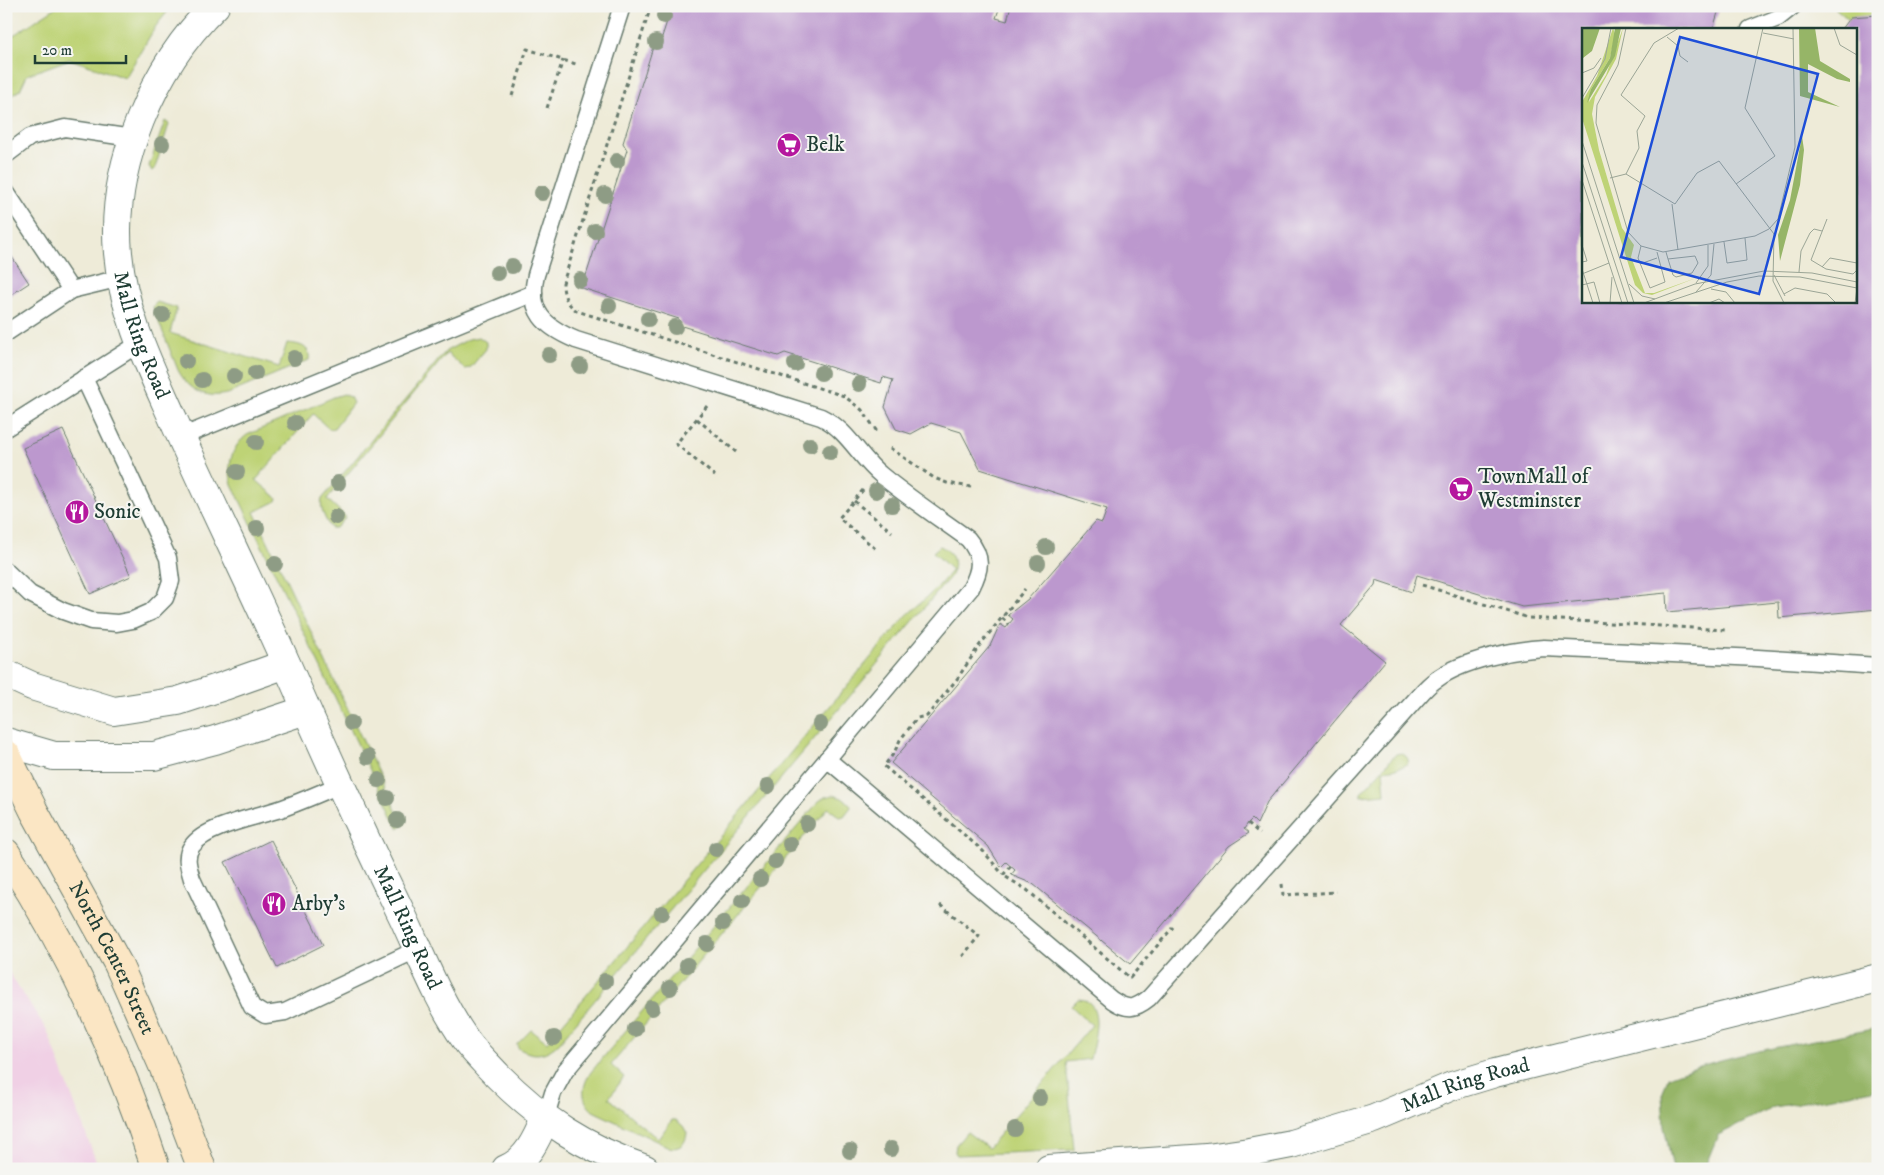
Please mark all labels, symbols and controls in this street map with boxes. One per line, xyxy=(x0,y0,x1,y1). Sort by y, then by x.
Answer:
inset map xyxy=(1582,28,1856,302)
scale bar xyxy=(35,32,126,64)
text: 20 m xyxy=(42,41,72,60)
supermarket icon: Belk xyxy=(776,132,802,158)
place label: Belk xyxy=(806,132,845,158)
street label: Mall Ring Road xyxy=(107,269,176,404)
place label: TownMall of Westminster xyxy=(1477,464,1592,514)
supermarket icon: TownMall of Westminster xyxy=(1448,476,1474,502)
restaurant icon: Sonic xyxy=(64,499,90,525)
place label: Sonic xyxy=(94,499,141,525)
street label: Mall Ring Road xyxy=(367,861,447,994)
street label: North Center Street xyxy=(62,877,161,1039)
restaurant icon: Arby's xyxy=(261,891,287,917)
place label: Arby's xyxy=(292,891,345,917)
street label: Mall Ring Road xyxy=(1397,1052,1533,1119)

